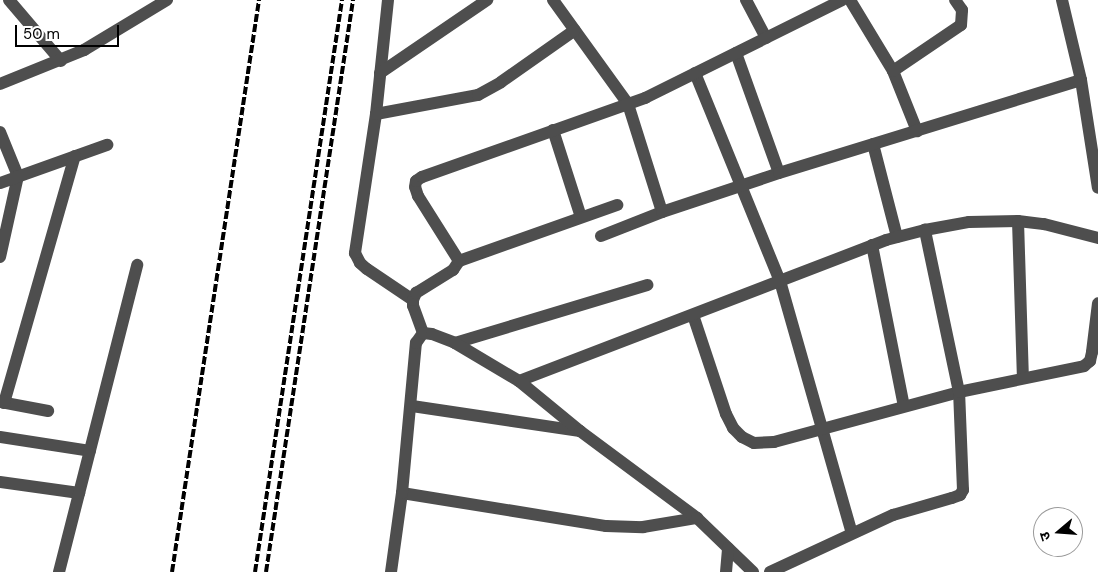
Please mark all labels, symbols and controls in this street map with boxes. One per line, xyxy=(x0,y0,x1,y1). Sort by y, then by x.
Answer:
scale bar xyxy=(18,15,121,47)
text: 50 m xyxy=(23,24,60,44)
north arrow xyxy=(1033,507,1083,557)
text: उ xyxy=(1035,530,1055,543)

